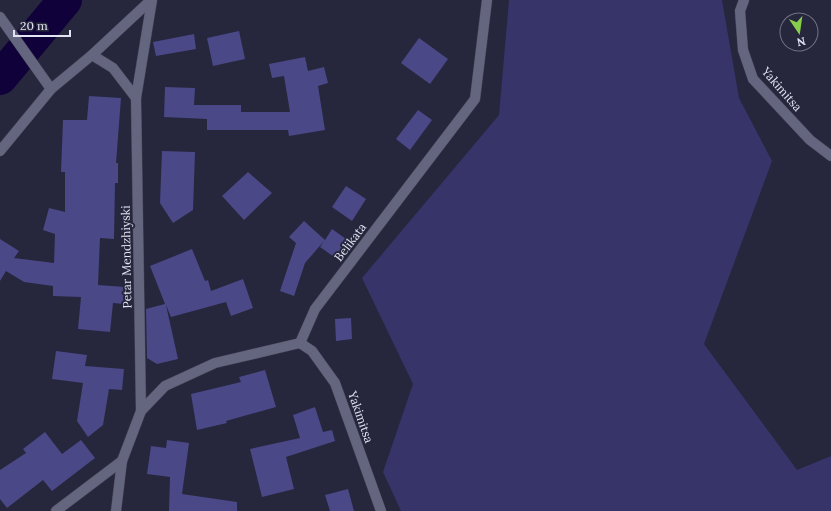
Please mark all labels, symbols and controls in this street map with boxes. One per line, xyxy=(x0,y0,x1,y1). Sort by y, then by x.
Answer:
scale bar xyxy=(14,12,70,38)
north arrow xyxy=(779,12,819,52)
text: 20 m xyxy=(20,18,48,33)
text: N xyxy=(795,34,807,50)
street label: Yakimitsa xyxy=(758,63,805,114)
street label: Petar Mendzhiyski xyxy=(118,205,134,309)
street label: Belikata xyxy=(331,220,369,264)
street label: Yakimitsa xyxy=(345,388,377,445)

